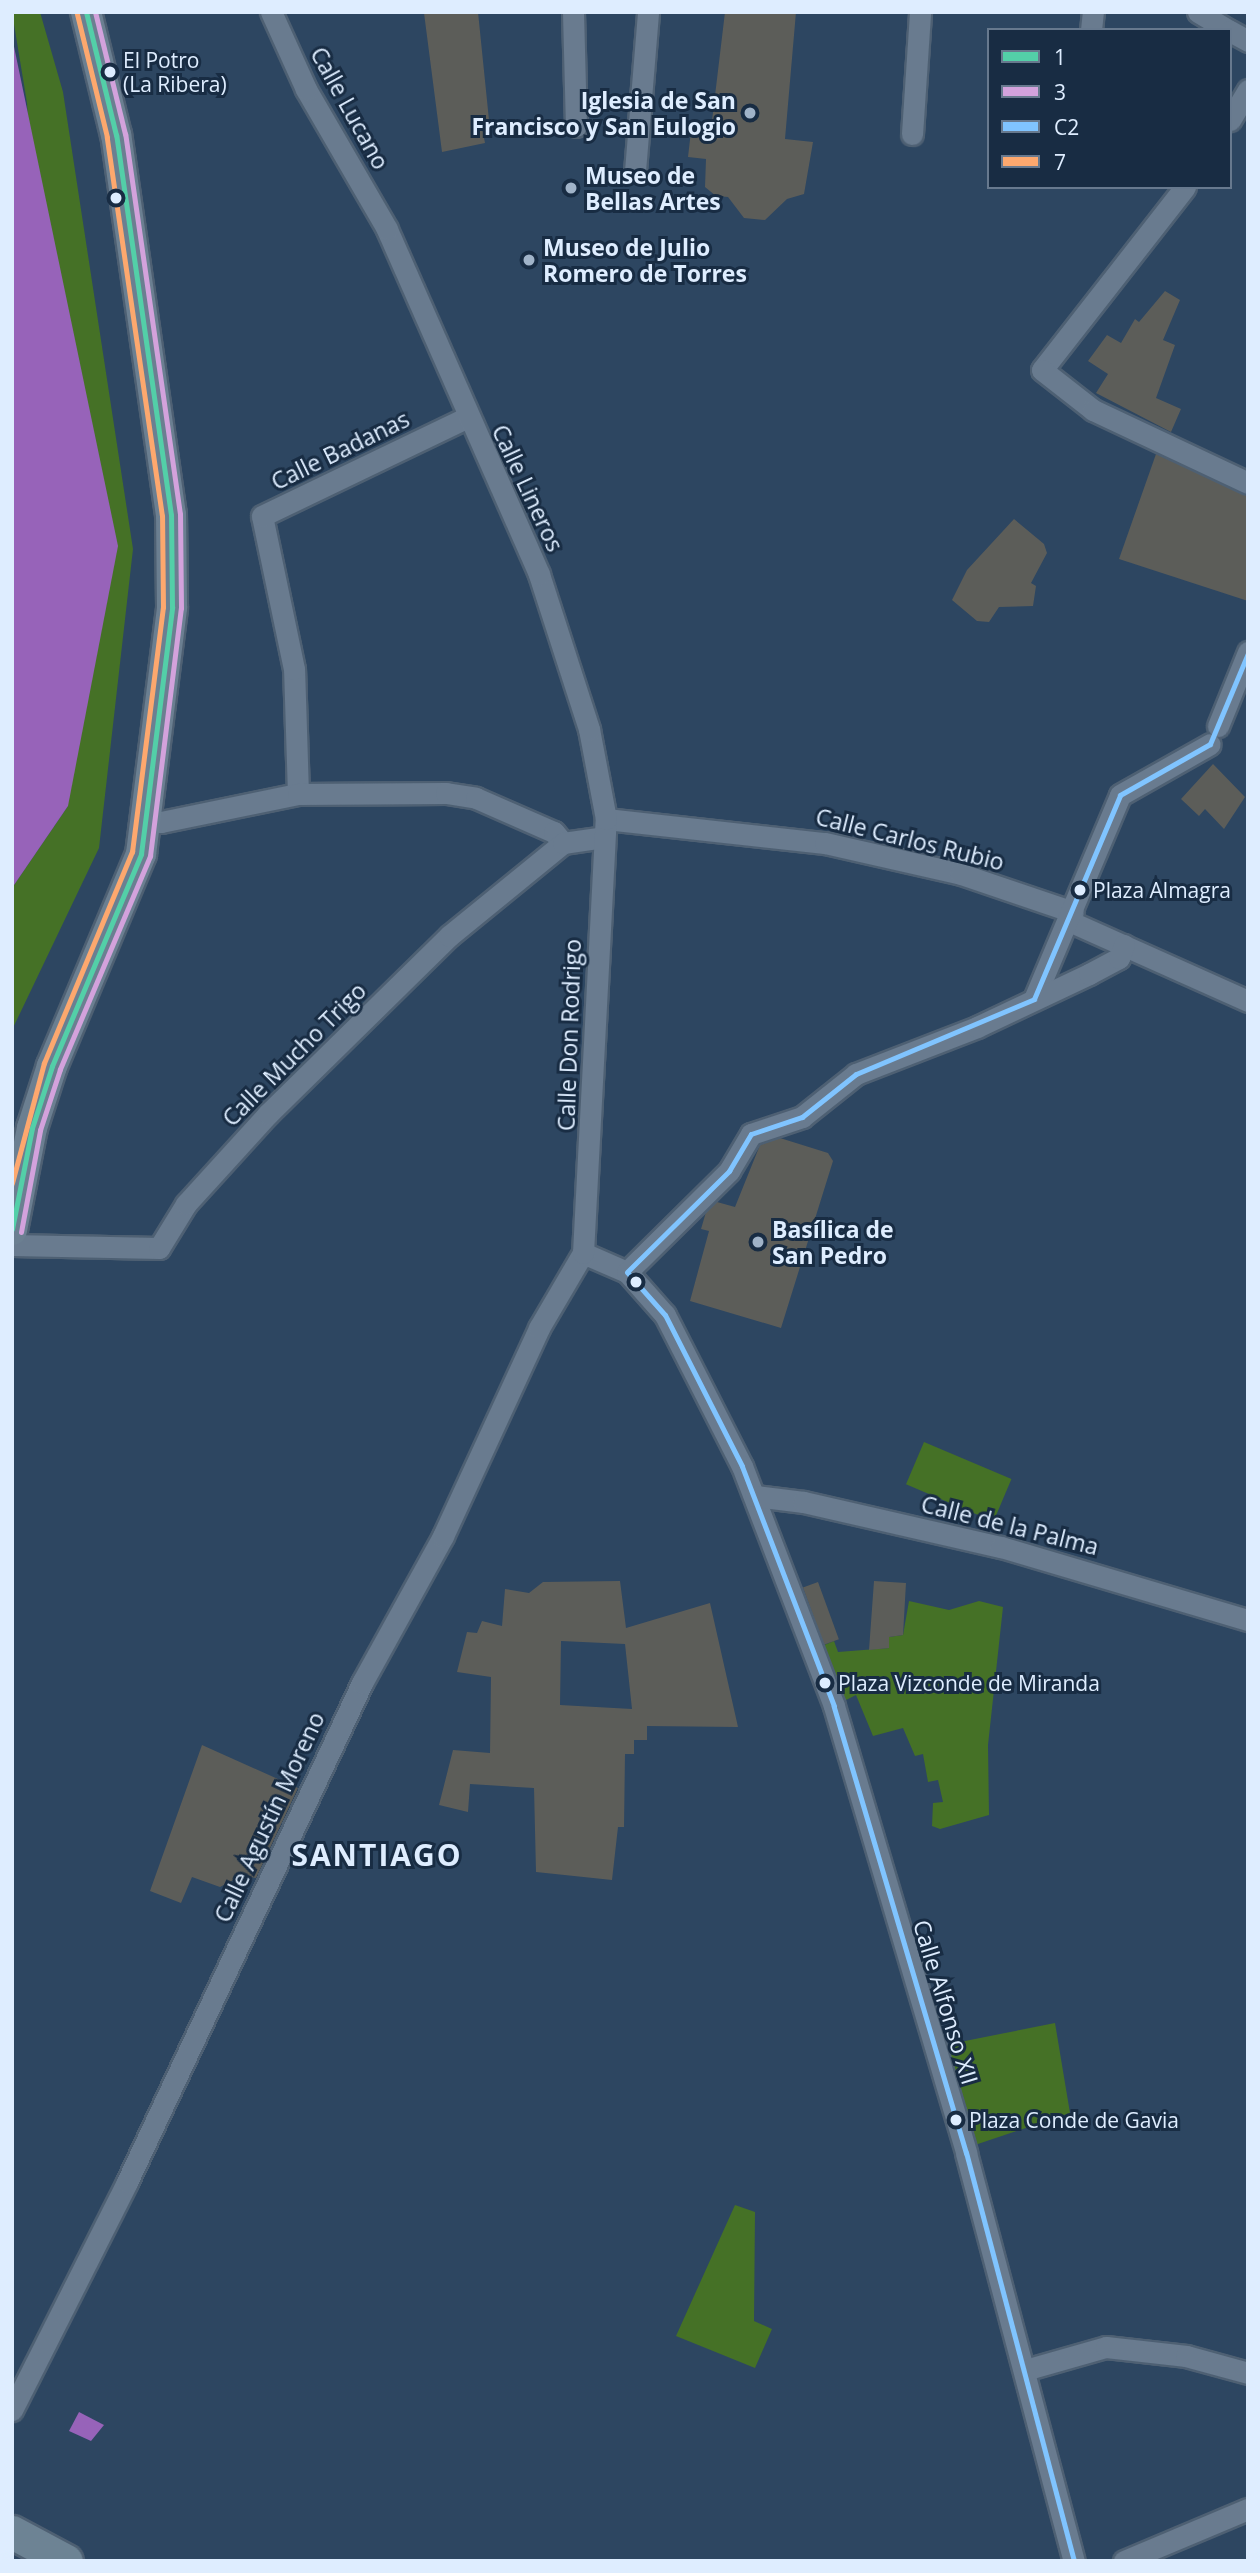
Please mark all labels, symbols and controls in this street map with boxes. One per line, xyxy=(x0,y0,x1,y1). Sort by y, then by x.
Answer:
legend xyxy=(987,28,1232,189)
street label: Calle Lucano xyxy=(305,42,395,174)
text: 1 xyxy=(1054,43,1066,71)
place label: El Potro (La Ribera) xyxy=(123,47,227,97)
marker: El Potro (La Ribera) xyxy=(103,65,117,79)
text: 3 xyxy=(1054,78,1066,106)
place label: Iglesia de San Francisco y San Eulogio xyxy=(471,86,736,140)
marker: Iglesia de San Francisco y San Eulogio xyxy=(742,105,758,121)
text: C2 xyxy=(1054,113,1079,141)
text: 7 xyxy=(1054,148,1066,176)
place label: Museo de Bellas Artes xyxy=(585,161,721,215)
marker: Museo de Bellas Artes xyxy=(563,180,579,196)
unlabelled marker xyxy=(109,191,123,205)
place label: Museo de Julio Romero de Torres xyxy=(543,233,747,287)
marker: Museo de Julio Romero de Torres xyxy=(521,252,537,268)
street label: Calle Badanas xyxy=(266,405,414,495)
street label: Calle Lineros xyxy=(487,420,569,556)
street label: Calle Carlos Rubio xyxy=(813,802,1007,876)
place label: Plaza Almagra xyxy=(1093,877,1231,903)
marker: Plaza Almagra xyxy=(1073,883,1087,897)
street label: Calle Don Rodrigo xyxy=(552,939,586,1131)
street label: Calle Mucho Trigo xyxy=(216,976,372,1132)
place label: Basílica de San Pedro xyxy=(772,1215,894,1269)
marker: Basílica de San Pedro xyxy=(750,1234,766,1250)
unlabelled marker xyxy=(629,1275,643,1289)
street label: Calle de la Palma xyxy=(918,1490,1102,1560)
place label: Plaza Vizconde de Miranda xyxy=(838,1670,1100,1696)
marker: Plaza Vizconde de Miranda xyxy=(818,1676,832,1690)
street label: Calle Agustín Moreno xyxy=(208,1708,330,1926)
district label: SANTIAGO xyxy=(292,1837,462,1873)
street label: Calle Alfonso XII xyxy=(908,1916,984,2088)
place label: Plaza Conde de Gavia xyxy=(969,2107,1179,2133)
marker: Plaza Conde de Gavia xyxy=(949,2113,963,2127)

